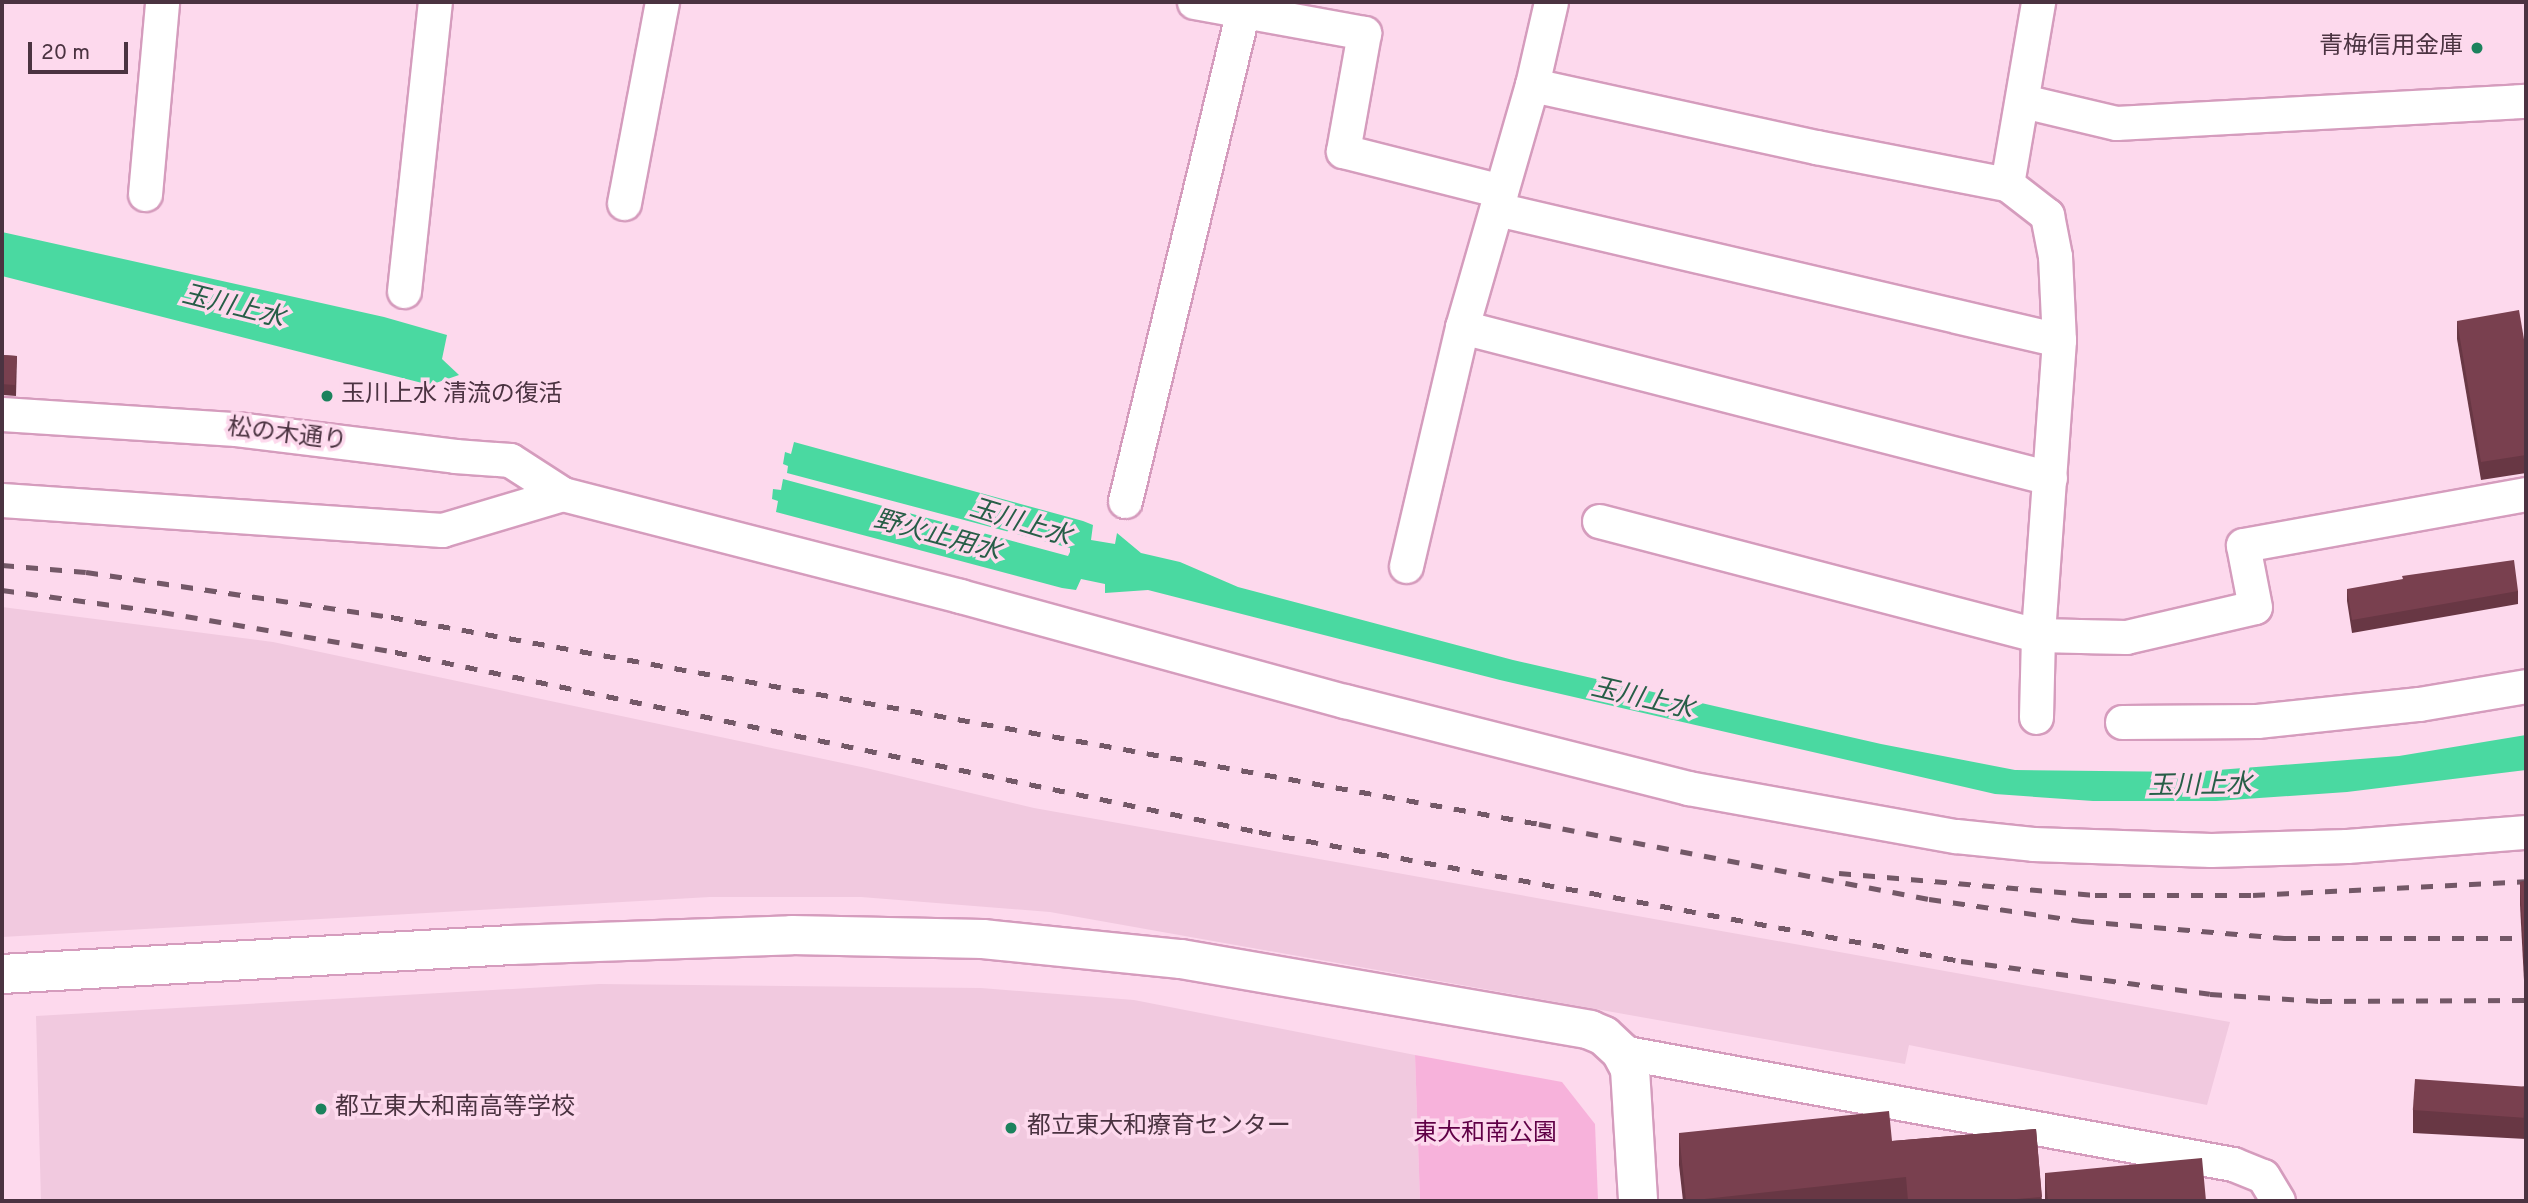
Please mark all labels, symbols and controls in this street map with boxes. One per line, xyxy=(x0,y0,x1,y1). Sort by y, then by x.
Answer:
scale bar xyxy=(32,28,131,72)
place label: 青梅信用金庫 xyxy=(2319,34,2463,62)
text: 20 m xyxy=(41,40,90,67)
marker: 青梅信用金庫 xyxy=(2469,40,2485,56)
water label: 玉川上水 xyxy=(179,280,287,336)
place label: 玉川上水 清流の復活 xyxy=(341,382,563,410)
marker: 玉川上水 清流の復活 xyxy=(319,388,335,404)
street label: 松の木通り xyxy=(226,414,348,458)
water label: 玉川上水 xyxy=(966,494,1074,554)
water label: 野火止用水 xyxy=(870,505,1004,569)
water label: 玉川上水 xyxy=(1588,673,1696,727)
water label: 玉川上水 xyxy=(2148,770,2252,804)
place label: 都立東大和南高等学校 xyxy=(335,1095,575,1123)
marker: 都立東大和南高等学校 xyxy=(313,1101,329,1117)
place label: 都立東大和療育センター xyxy=(1027,1114,1291,1142)
marker: 都立東大和療育センター xyxy=(1001,1118,1021,1138)
park label: 東大和南公園 xyxy=(1413,1121,1557,1149)

